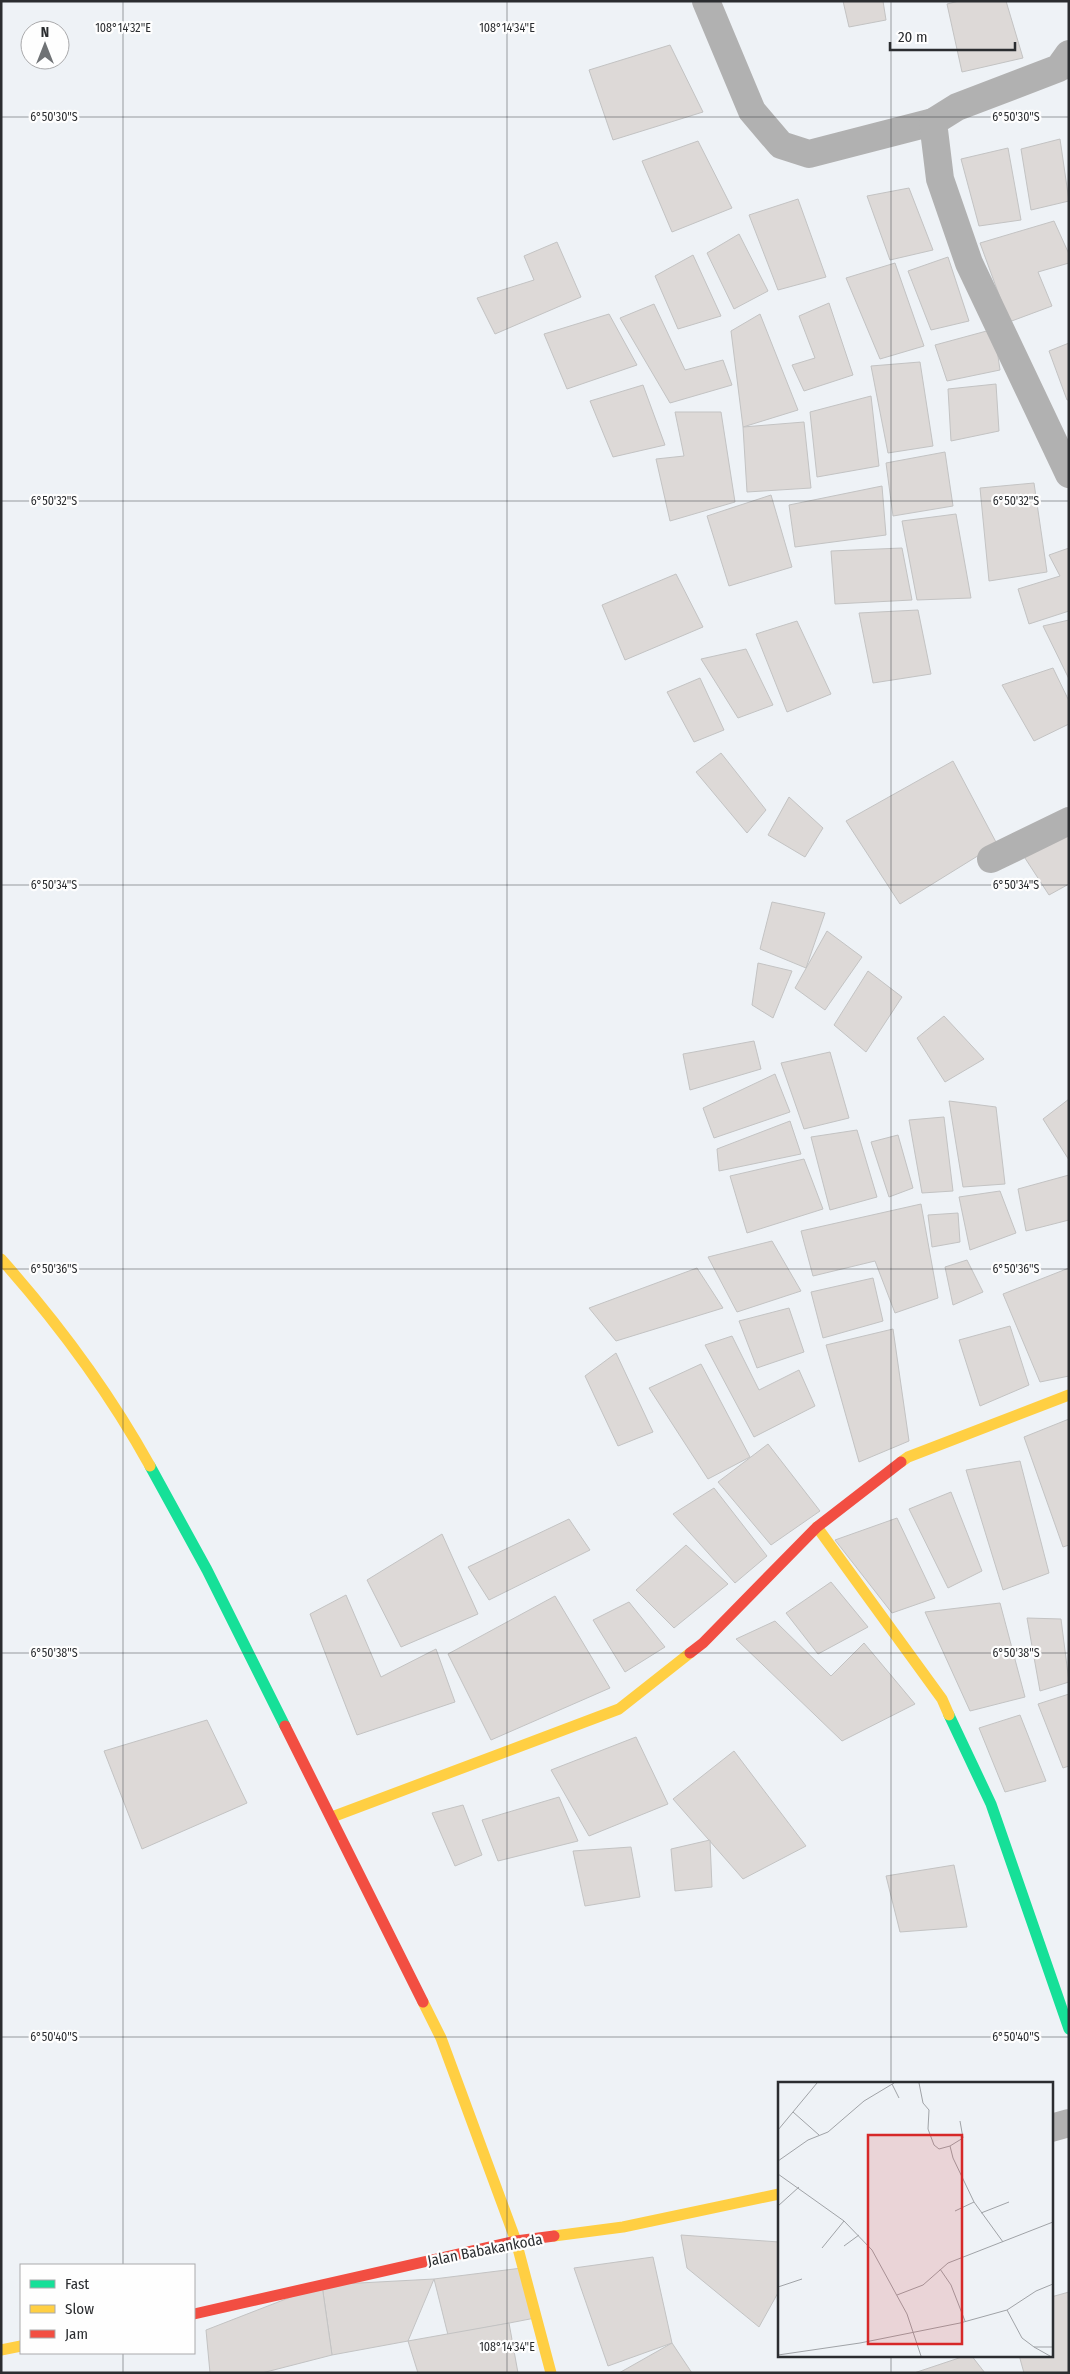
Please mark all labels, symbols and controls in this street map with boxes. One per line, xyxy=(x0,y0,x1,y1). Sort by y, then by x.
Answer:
north arrow xyxy=(20,20,70,70)
scale bar xyxy=(890,20,1015,52)
text: 108°14'32"E xyxy=(95,21,151,35)
text: 108°14'34"E xyxy=(479,21,535,35)
text: N xyxy=(41,24,49,41)
text: 20 m xyxy=(898,28,928,46)
text: 6°50'30"S xyxy=(30,110,78,124)
text: 6°50'30"S xyxy=(992,110,1040,124)
text: 6°50'32"S xyxy=(31,494,77,508)
text: 6°50'32"S xyxy=(993,494,1039,508)
text: 6°50'34"S xyxy=(31,878,77,892)
text: 6°50'34"S xyxy=(993,878,1039,892)
text: 6°50'36"S xyxy=(30,1262,78,1276)
text: 6°50'36"S xyxy=(992,1262,1040,1276)
text: 6°50'38"S xyxy=(30,1646,78,1660)
text: 6°50'38"S xyxy=(992,1646,1040,1660)
text: 6°50'40"S xyxy=(30,2030,78,2044)
text: 6°50'40"S xyxy=(992,2030,1040,2044)
inset map xyxy=(778,2082,1052,2356)
street label: Jalan Babakankoda xyxy=(426,2230,544,2270)
legend xyxy=(20,2264,195,2354)
text: Fast xyxy=(65,2275,89,2293)
text: Slow xyxy=(65,2300,94,2318)
text: Jam xyxy=(65,2325,88,2343)
text: 108°14'34"E xyxy=(479,2340,535,2354)

